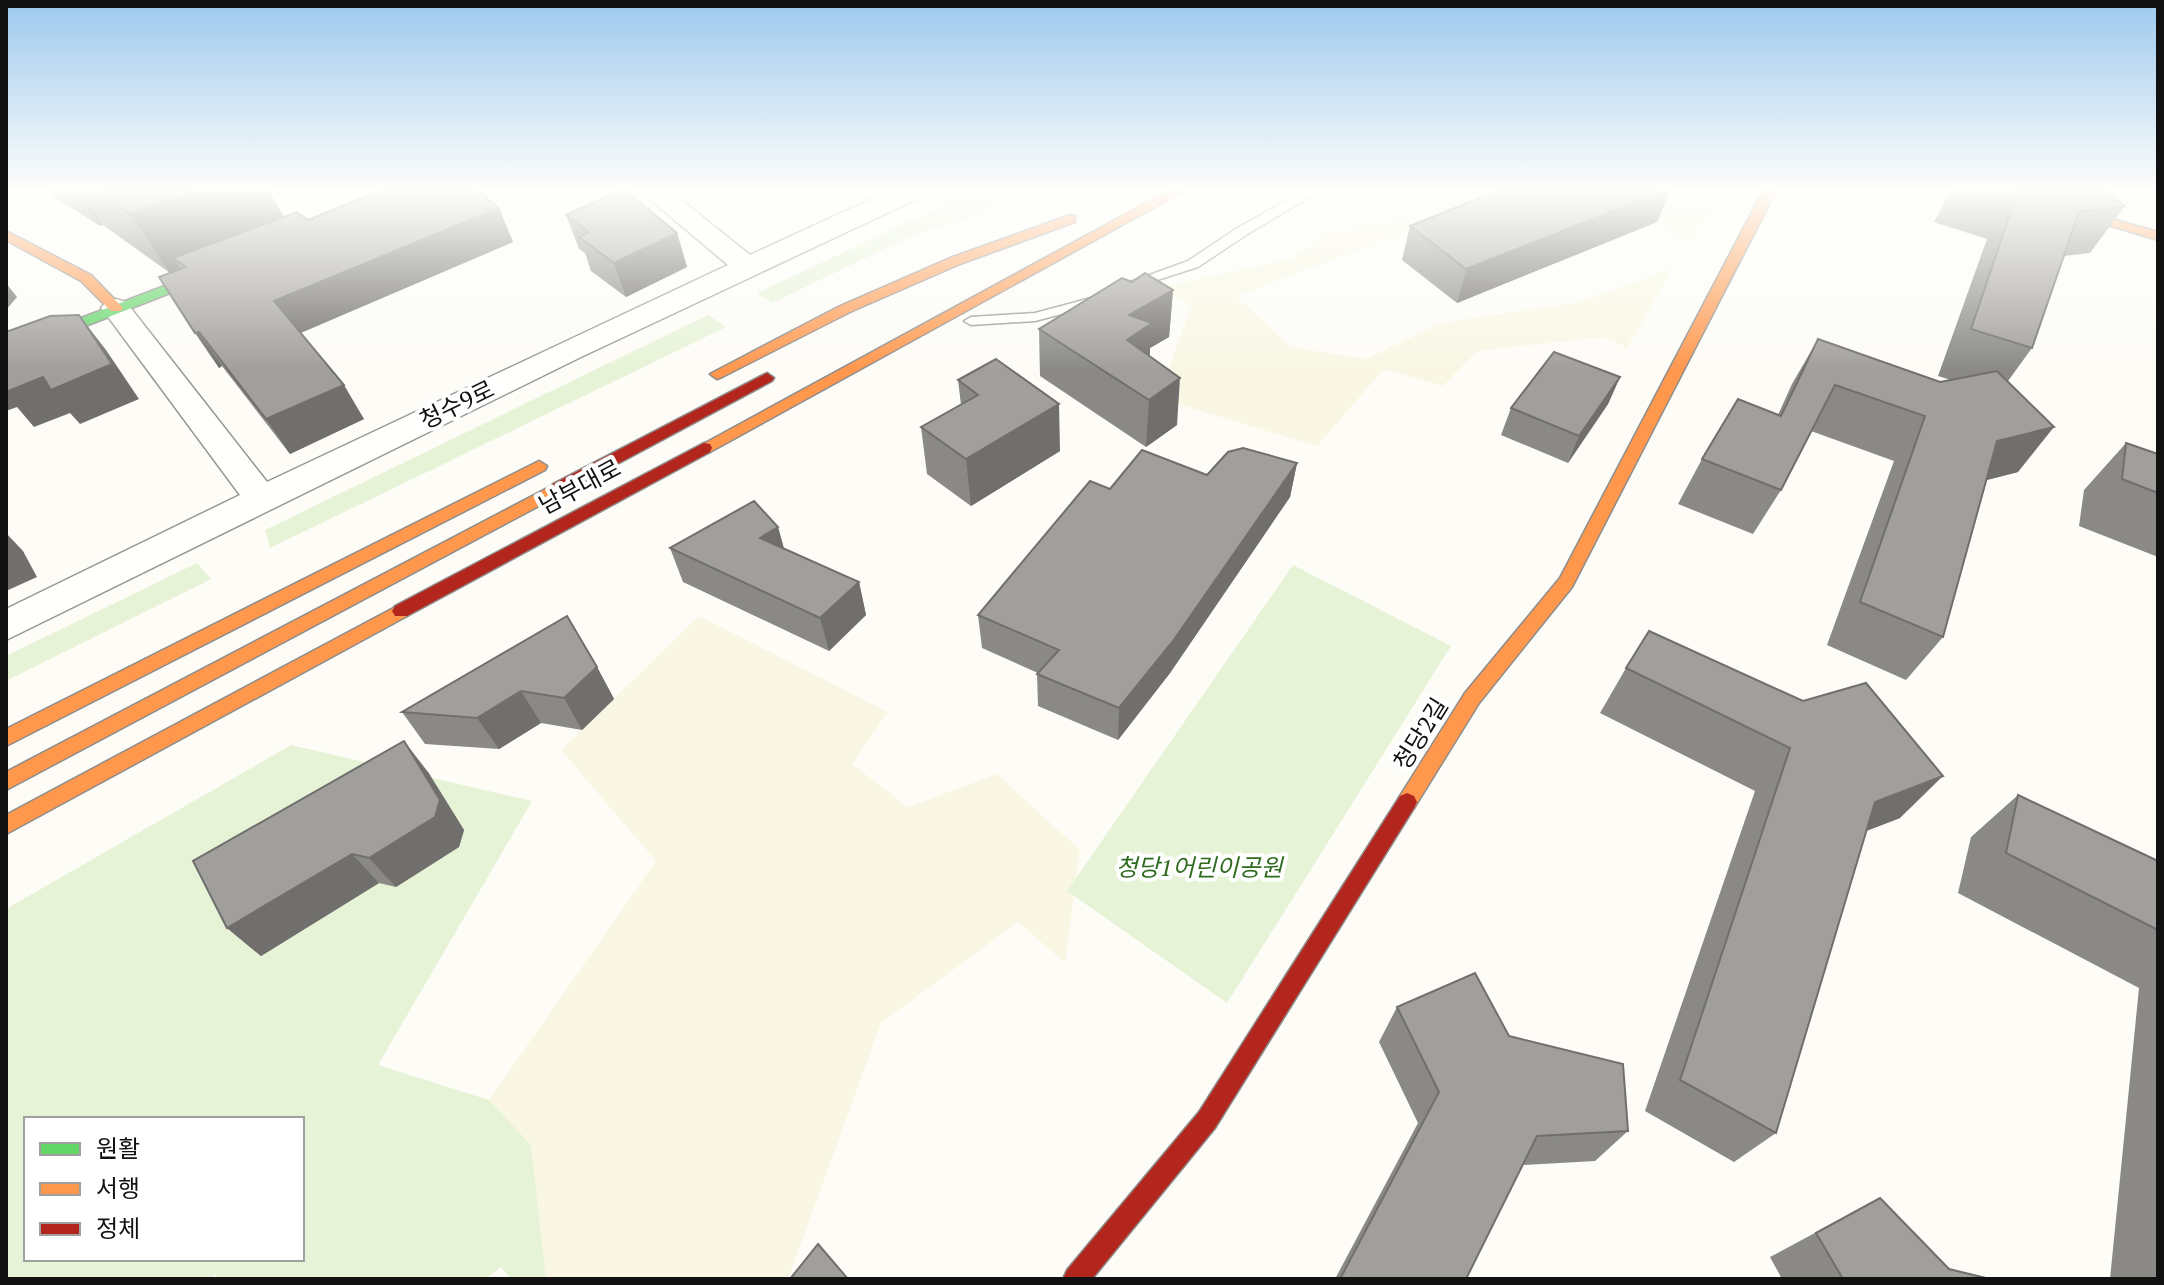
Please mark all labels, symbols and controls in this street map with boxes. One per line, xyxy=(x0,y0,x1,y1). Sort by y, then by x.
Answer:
street label: 청수9로 xyxy=(414,372,499,436)
street label: 남부대로 xyxy=(533,451,626,521)
street label: 청당2길 xyxy=(1386,691,1455,775)
park label: 청당1어린이공원 xyxy=(1115,851,1284,883)
legend xyxy=(24,1117,304,1261)
text: 원활 xyxy=(96,1132,140,1164)
text: 서행 xyxy=(96,1172,140,1204)
text: 정체 xyxy=(96,1212,140,1244)

